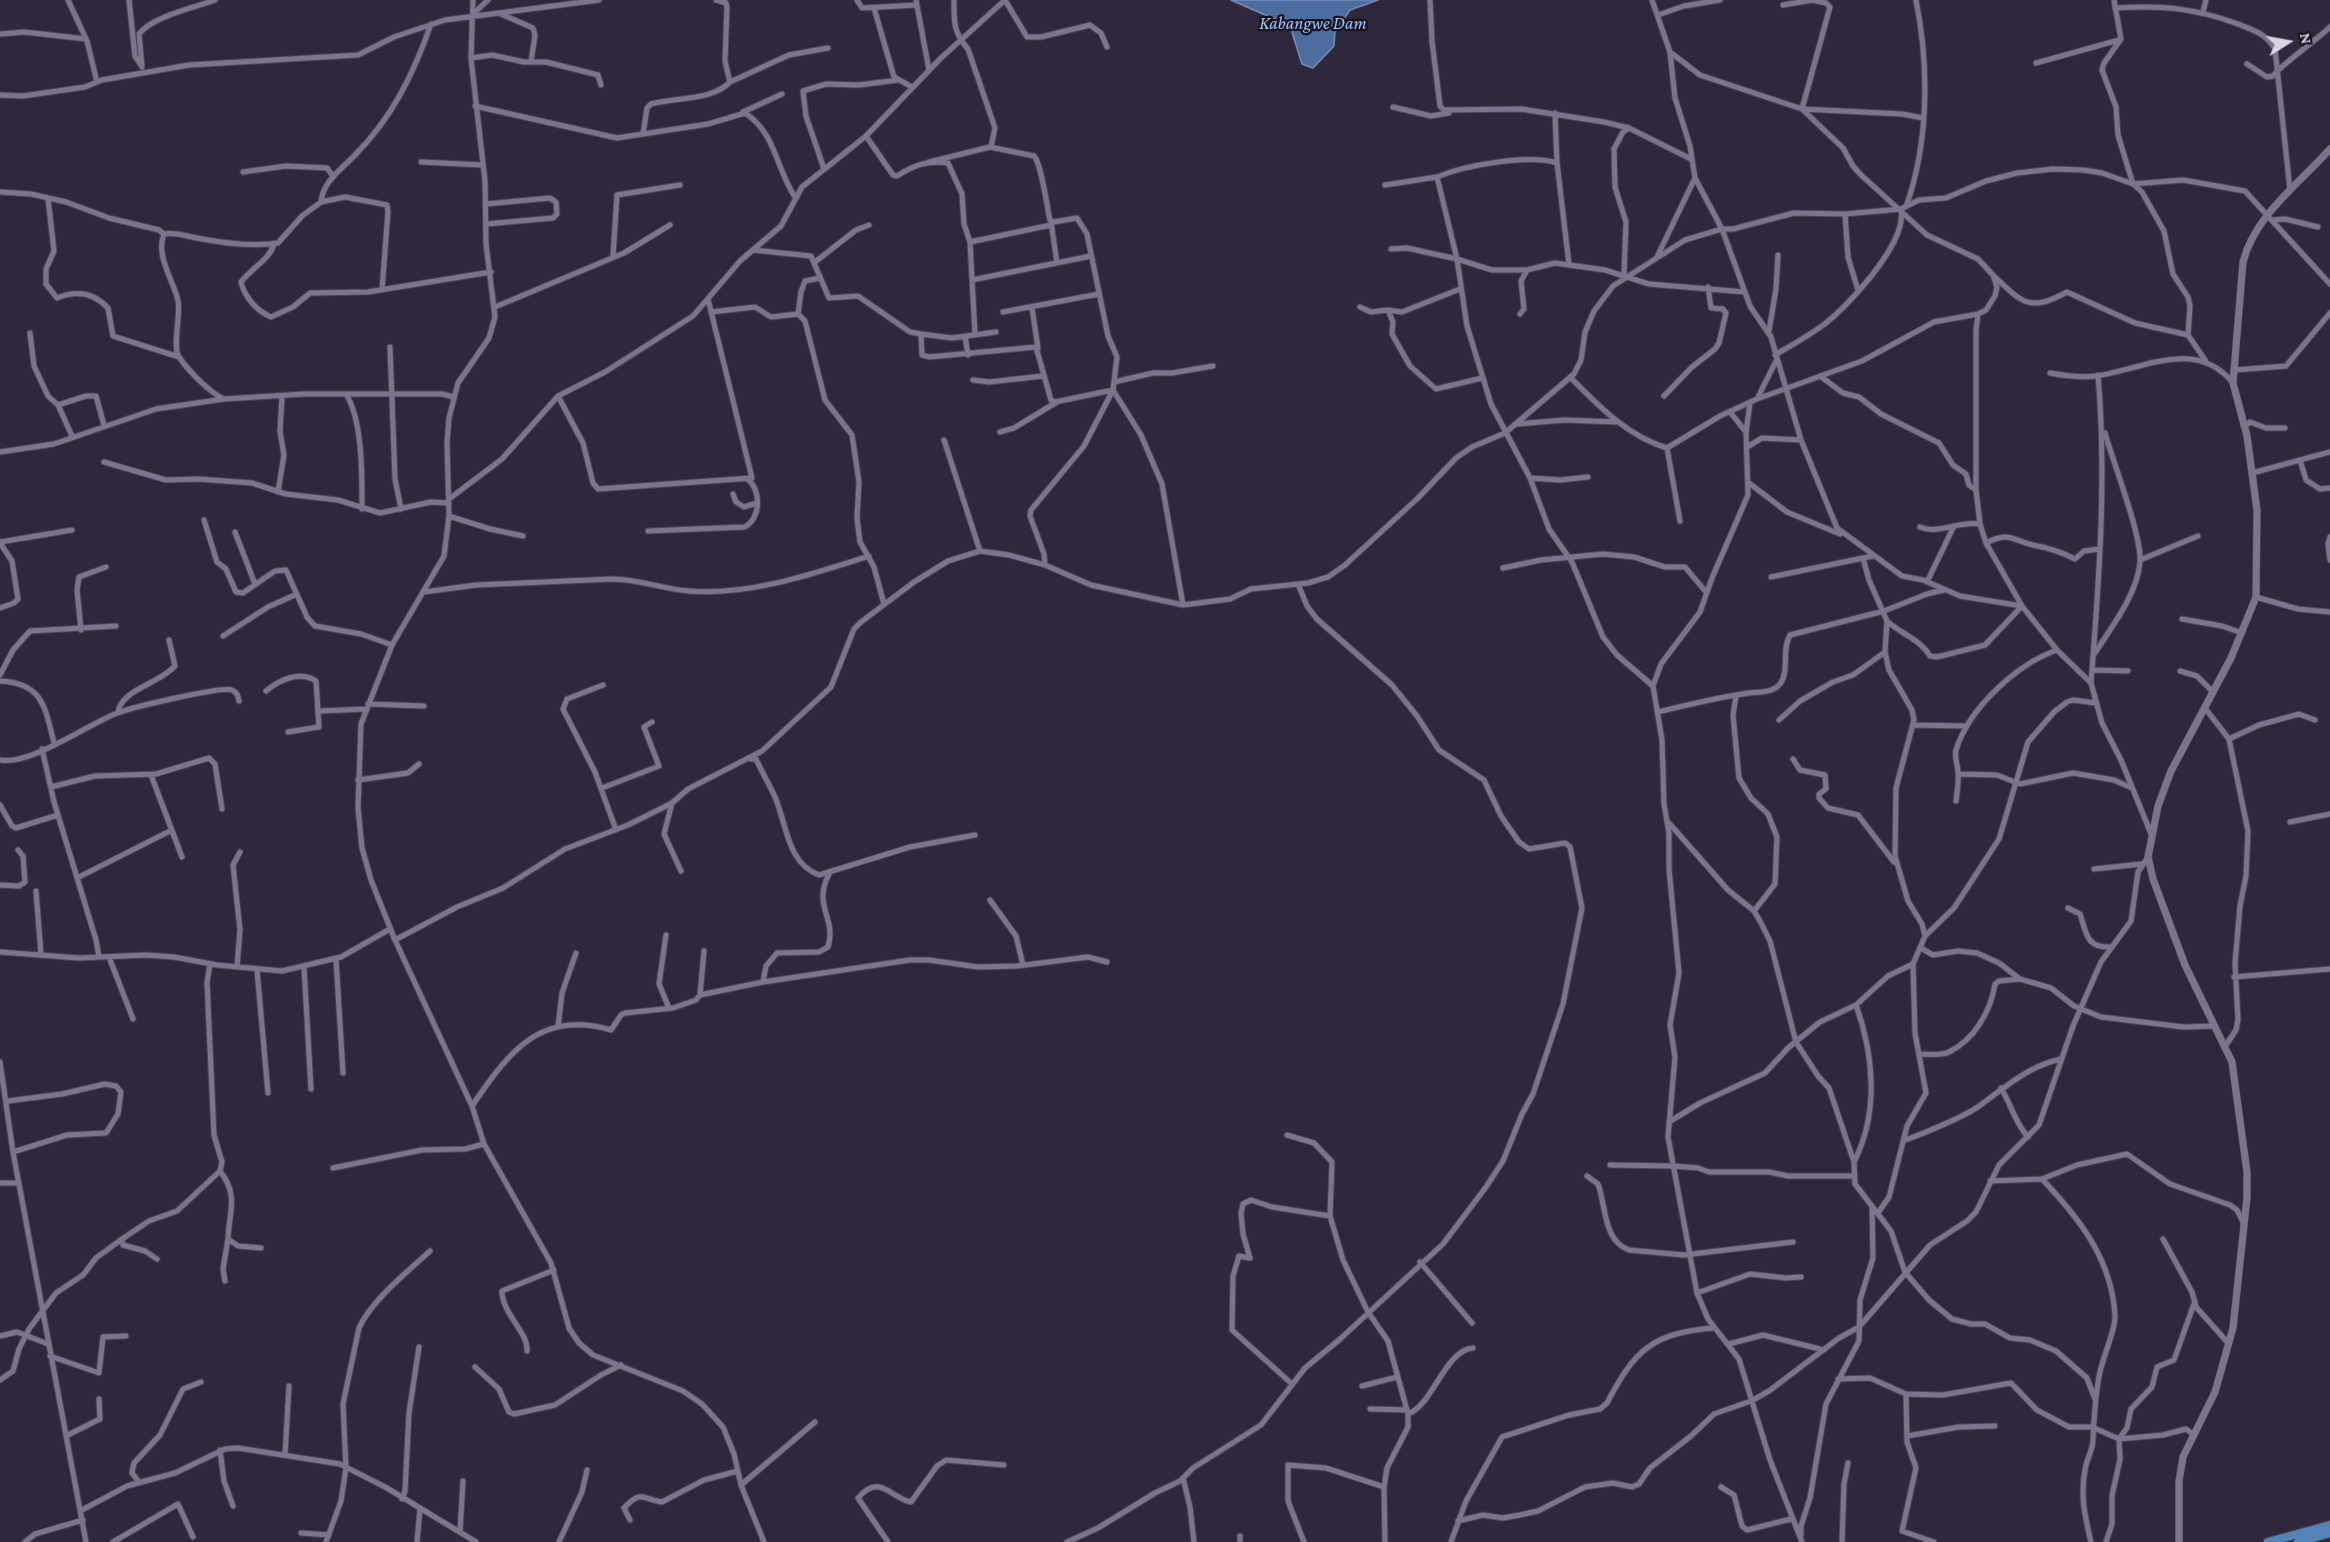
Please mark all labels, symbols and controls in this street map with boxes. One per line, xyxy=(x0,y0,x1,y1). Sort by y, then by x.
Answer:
water label: Kabangwe Dam xyxy=(1259,12,1367,34)
north arrow xyxy=(2258,12,2318,72)
text: N xyxy=(2297,31,2316,45)

